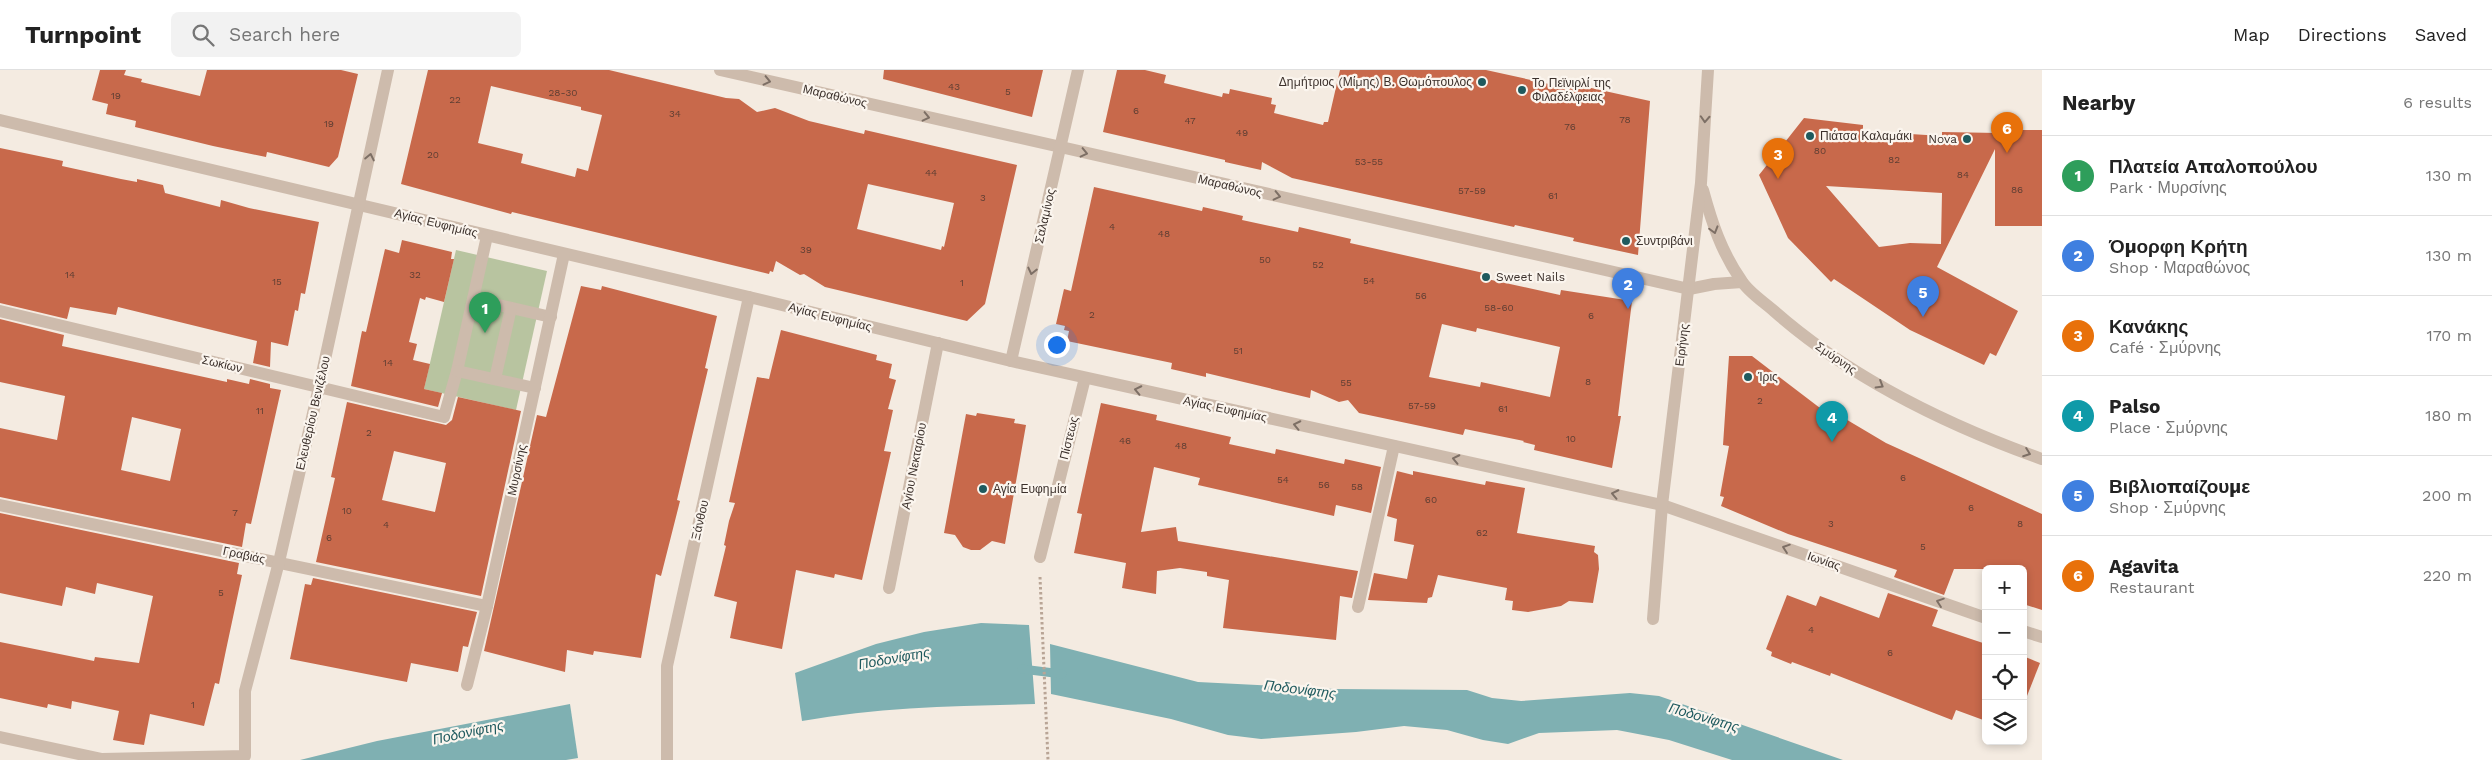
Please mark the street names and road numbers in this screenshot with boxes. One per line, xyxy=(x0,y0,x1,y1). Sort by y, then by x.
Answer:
street label: Μαραθώνος xyxy=(802,82,869,110)
street label: Μαραθώνος xyxy=(1197,172,1264,200)
street label: Σαλαμίνος xyxy=(1032,187,1058,245)
street label: Αγίας Ευφημίας xyxy=(393,206,479,240)
street label: Αγίας Ευφημίας xyxy=(787,300,873,334)
street label: Ειρήνης xyxy=(1672,323,1692,367)
street label: Σμύρνης xyxy=(1813,339,1859,377)
street label: Σωκίων xyxy=(201,353,243,375)
street label: Ελευθερίου Βενιζέλου xyxy=(293,355,333,471)
street label: Αγίας Ευφημίας xyxy=(1182,393,1268,425)
street label: Πίστεως xyxy=(1057,415,1081,461)
street label: Αγίου Νεκταρίου xyxy=(899,421,929,511)
street label: Μυρσίνης xyxy=(505,443,529,497)
street label: Ξάνθου xyxy=(689,499,711,541)
street label: Γραβιάς xyxy=(222,544,267,566)
street label: Ιωνίας xyxy=(1806,549,1843,573)

